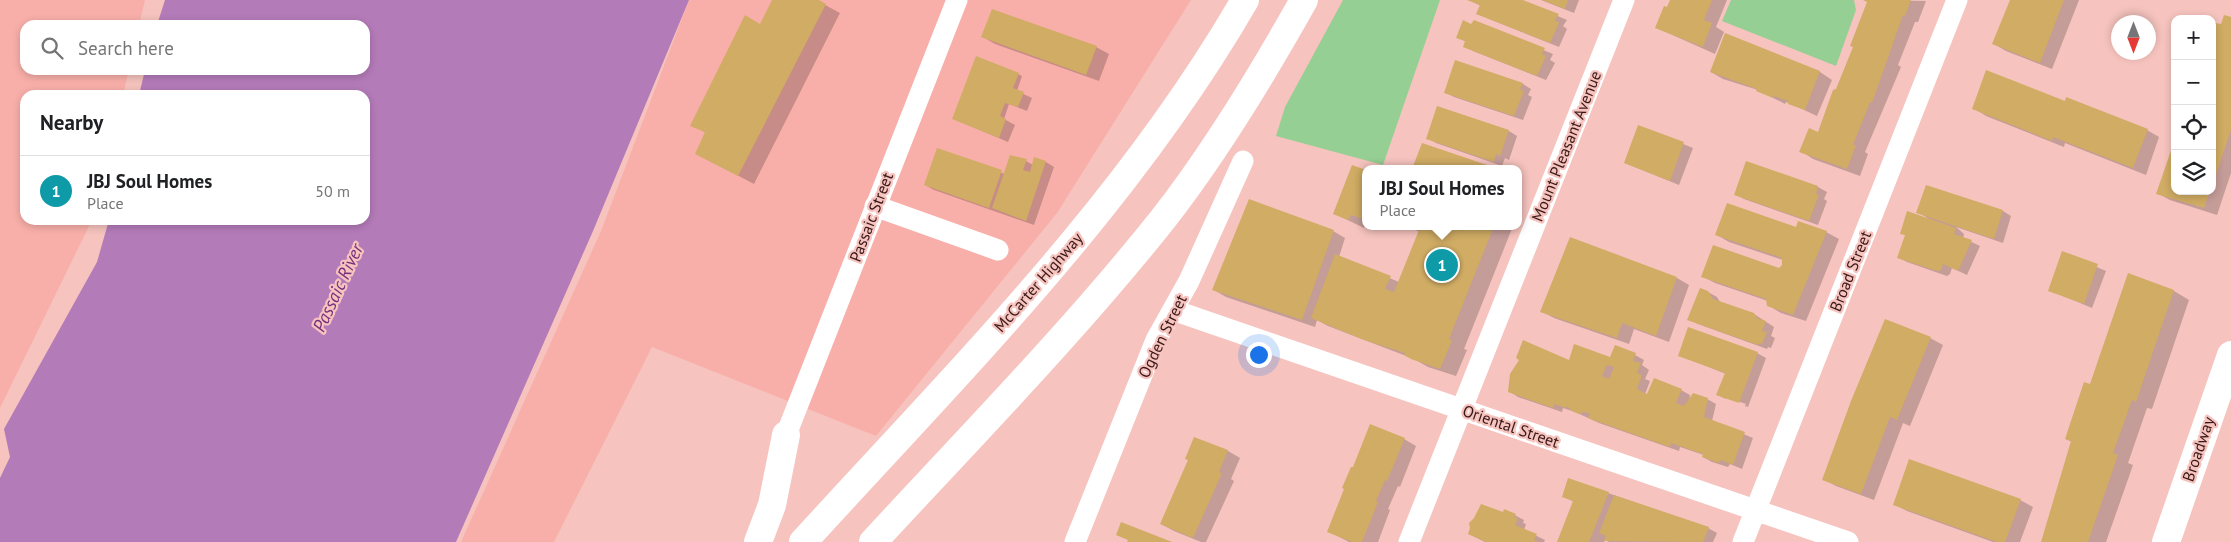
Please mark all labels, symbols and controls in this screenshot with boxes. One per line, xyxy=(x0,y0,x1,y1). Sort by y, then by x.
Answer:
north arrow xyxy=(2111,15,2156,60)
map controls xyxy=(2171,15,2216,195)
button: + xyxy=(2171,15,2216,60)
search box xyxy=(20,20,370,75)
icon: search xyxy=(38,34,66,62)
text: Search here xyxy=(78,36,174,60)
button: − xyxy=(2171,60,2216,105)
street label: Mount Pleasant Avenue xyxy=(1527,68,1605,224)
button: locate xyxy=(2171,105,2216,150)
text: Nearby xyxy=(40,109,103,136)
button: layers xyxy=(2171,150,2216,195)
popup xyxy=(1362,165,1522,230)
text: JBJ Soul Homes xyxy=(87,169,212,193)
street label: Passaic Street xyxy=(845,169,897,264)
text: JBJ Soul Homes xyxy=(1379,176,1505,200)
text: 1 xyxy=(51,181,61,201)
text: 50 m xyxy=(315,181,350,201)
text: Place xyxy=(87,193,124,213)
text: Place xyxy=(1379,200,1416,220)
street label: Broad Street xyxy=(1825,227,1875,314)
street label: McCarter Highway xyxy=(989,228,1087,336)
water label: Passaic River xyxy=(307,239,368,335)
pin: 1 xyxy=(1426,246,1458,284)
street label: Ogden Street xyxy=(1133,291,1191,381)
your location xyxy=(1246,342,1272,368)
street label: Oriental Street xyxy=(1460,400,1562,452)
street label: Broadway xyxy=(2178,414,2219,484)

